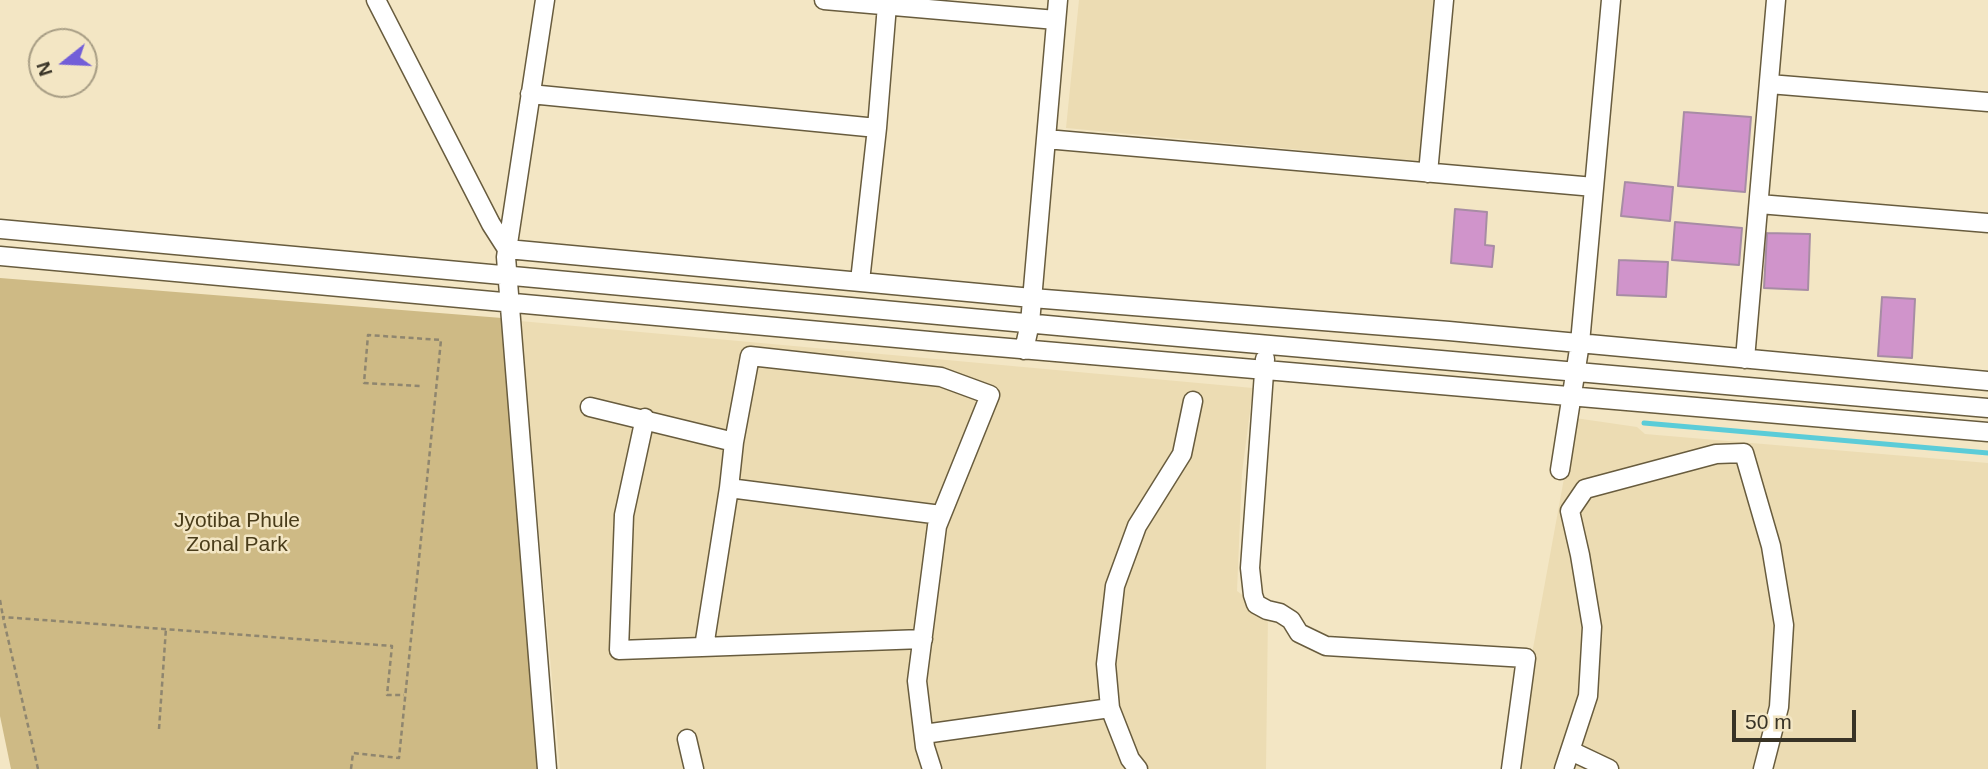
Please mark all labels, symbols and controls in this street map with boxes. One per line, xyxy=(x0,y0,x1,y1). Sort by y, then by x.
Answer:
north arrow xyxy=(28,28,98,98)
text: N xyxy=(32,59,57,79)
park label: Jyotiba Phule Zonal Park xyxy=(174,508,300,558)
scale bar xyxy=(1736,696,1860,740)
text: 50 m xyxy=(1745,710,1792,733)

